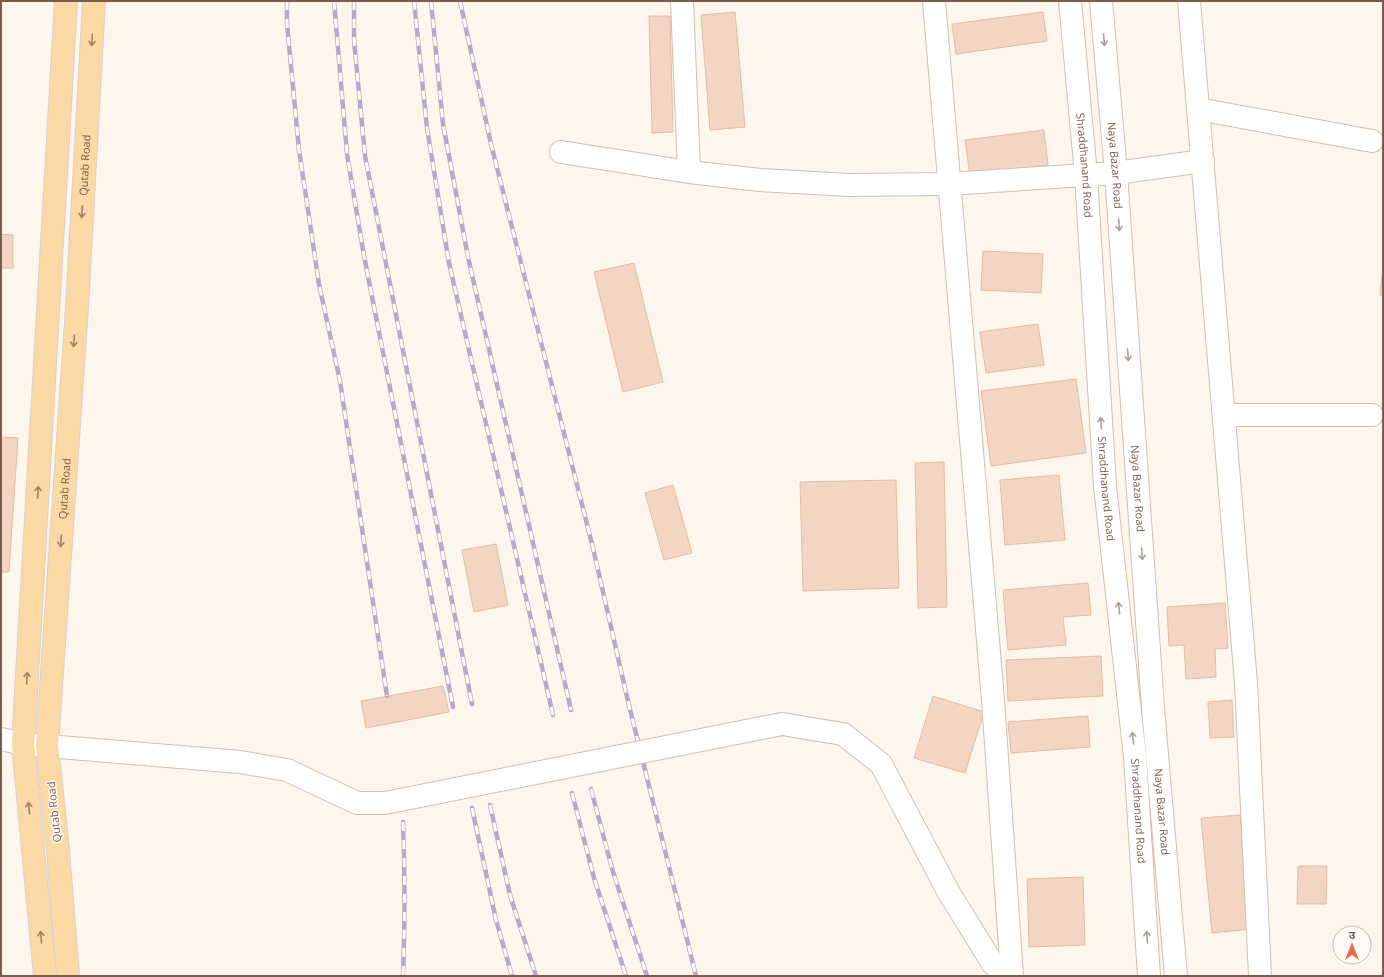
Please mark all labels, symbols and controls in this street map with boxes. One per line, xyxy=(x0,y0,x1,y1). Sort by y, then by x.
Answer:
one-way arrow xyxy=(88,33,96,46)
one-way arrow xyxy=(1100,33,1108,46)
street label: Shraddhanand Road xyxy=(1073,112,1097,218)
street label: Naya Bazar Road xyxy=(1105,121,1126,209)
street label: Qutab Road xyxy=(75,134,94,196)
one-way arrow xyxy=(79,205,86,218)
one-way arrow xyxy=(1116,218,1123,231)
one-way arrow xyxy=(71,334,78,347)
one-way arrow xyxy=(1125,348,1132,361)
one-way arrow xyxy=(1098,417,1105,430)
street label: Shraddhanand Road xyxy=(1095,436,1119,542)
street label: Naya Bazar Road xyxy=(1128,445,1149,533)
street label: Qutab Road xyxy=(55,457,74,520)
one-way arrow xyxy=(34,486,41,499)
one-way arrow xyxy=(57,534,64,547)
one-way arrow xyxy=(1139,547,1146,560)
one-way arrow xyxy=(1115,602,1122,615)
one-way arrow xyxy=(23,672,30,685)
one-way arrow xyxy=(1129,732,1137,745)
street label: Shraddhanand Road xyxy=(1128,758,1150,864)
street label: Naya Bazar Road xyxy=(1151,768,1174,856)
street label: Qutab Road xyxy=(43,781,64,843)
one-way arrow xyxy=(25,802,33,815)
north arrow xyxy=(1332,925,1372,965)
text: उ xyxy=(1349,927,1356,942)
one-way arrow xyxy=(38,931,45,944)
one-way arrow xyxy=(1143,931,1150,944)

